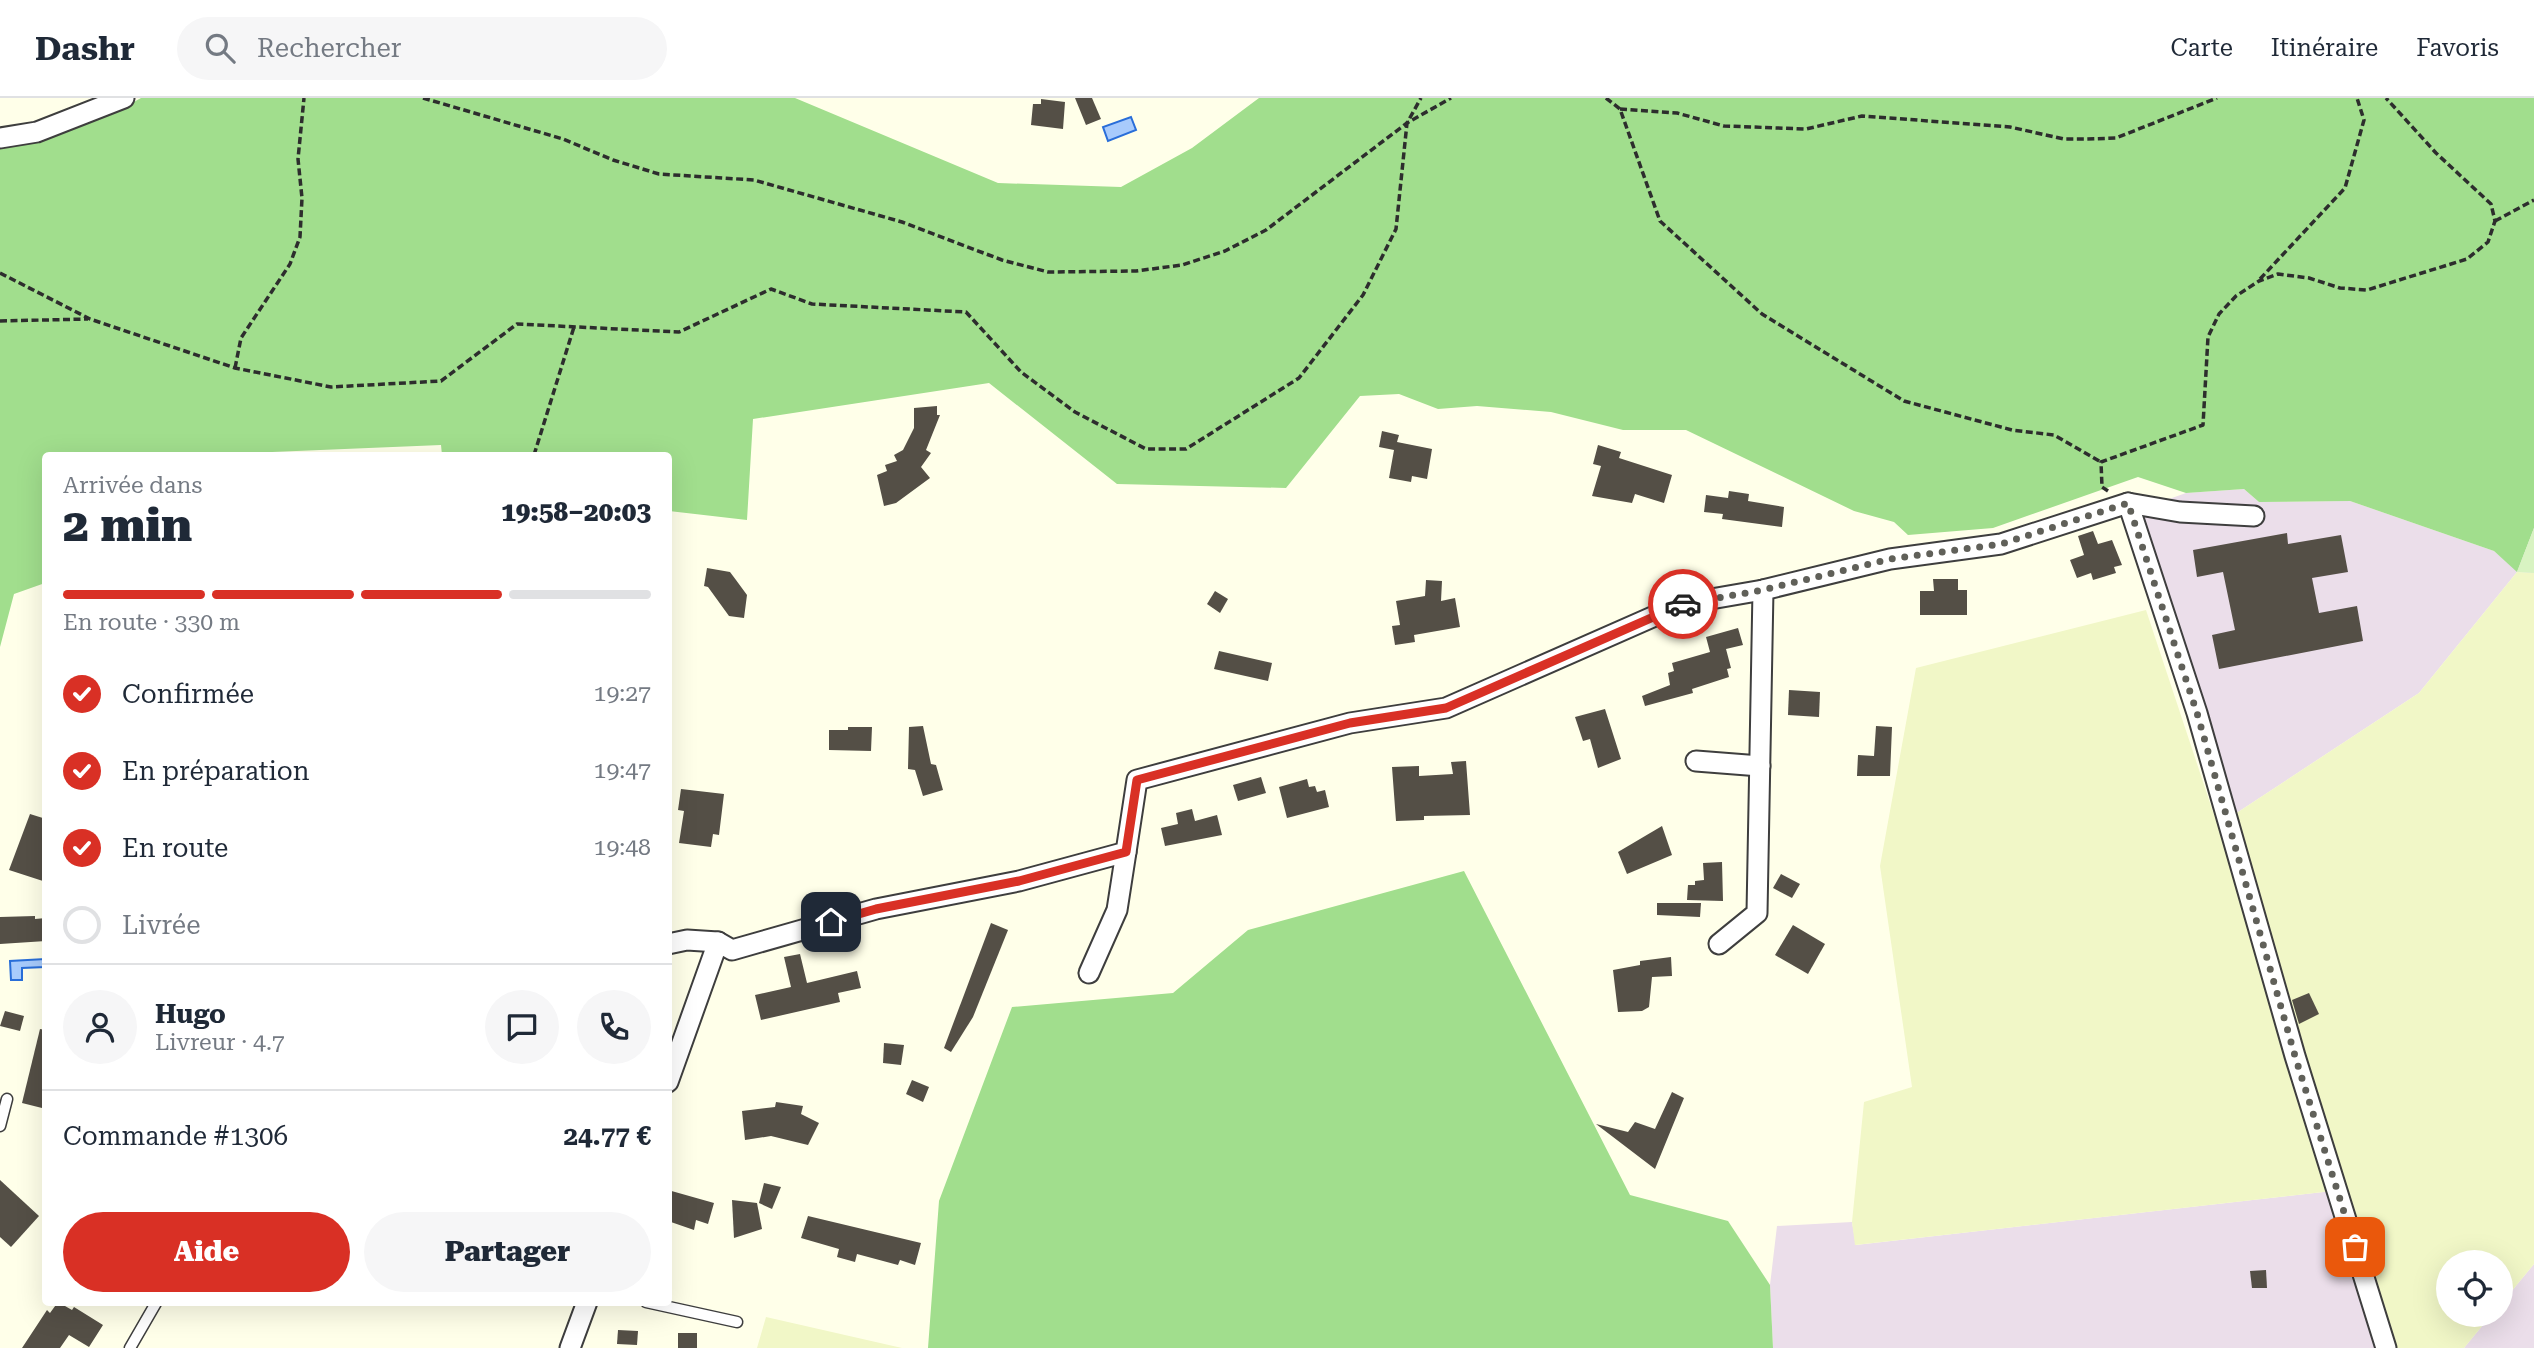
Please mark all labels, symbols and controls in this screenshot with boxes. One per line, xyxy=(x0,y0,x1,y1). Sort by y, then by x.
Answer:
search box xyxy=(177,17,667,80)
text: Dashr xyxy=(35,29,135,68)
icon: search xyxy=(201,29,239,67)
text: Rechercher xyxy=(257,33,401,63)
text: Carte xyxy=(2171,34,2233,62)
text: Itinéraire xyxy=(2271,34,2378,62)
text: Favoris xyxy=(2416,34,2499,62)
text: Arrivée dans xyxy=(63,472,202,499)
text: 19:58–20:03 xyxy=(501,497,651,527)
text: 2 min xyxy=(63,498,192,552)
courier xyxy=(1648,569,1718,639)
icon: car xyxy=(1664,585,1702,623)
text: En route · 330 m xyxy=(63,609,240,636)
icon: check xyxy=(63,675,101,713)
text: Confirmée xyxy=(122,679,254,709)
text: 19:27 xyxy=(594,680,651,707)
icon: check xyxy=(63,752,101,790)
text: En préparation xyxy=(122,756,310,786)
text: 19:47 xyxy=(594,757,651,784)
icon: check xyxy=(63,829,101,867)
text: En route xyxy=(122,833,228,863)
text: 19:48 xyxy=(594,834,651,861)
pin xyxy=(801,892,861,952)
icon: home xyxy=(812,903,850,941)
text: Livrée xyxy=(122,910,201,940)
button: person xyxy=(63,990,137,1064)
button: chat xyxy=(485,990,559,1064)
button: phone xyxy=(577,990,651,1064)
text: Hugo xyxy=(155,999,226,1029)
text: Livreur · 4.7 xyxy=(155,1029,285,1056)
text: Commande #1306 xyxy=(63,1121,288,1151)
text: 24.77 € xyxy=(563,1121,651,1151)
button: Aide xyxy=(63,1212,350,1292)
button: Partager xyxy=(364,1212,651,1292)
pin xyxy=(2325,1217,2385,1277)
icon: bag xyxy=(2336,1228,2374,1266)
map controls xyxy=(2436,1250,2513,1327)
button: locate xyxy=(2436,1250,2513,1327)

